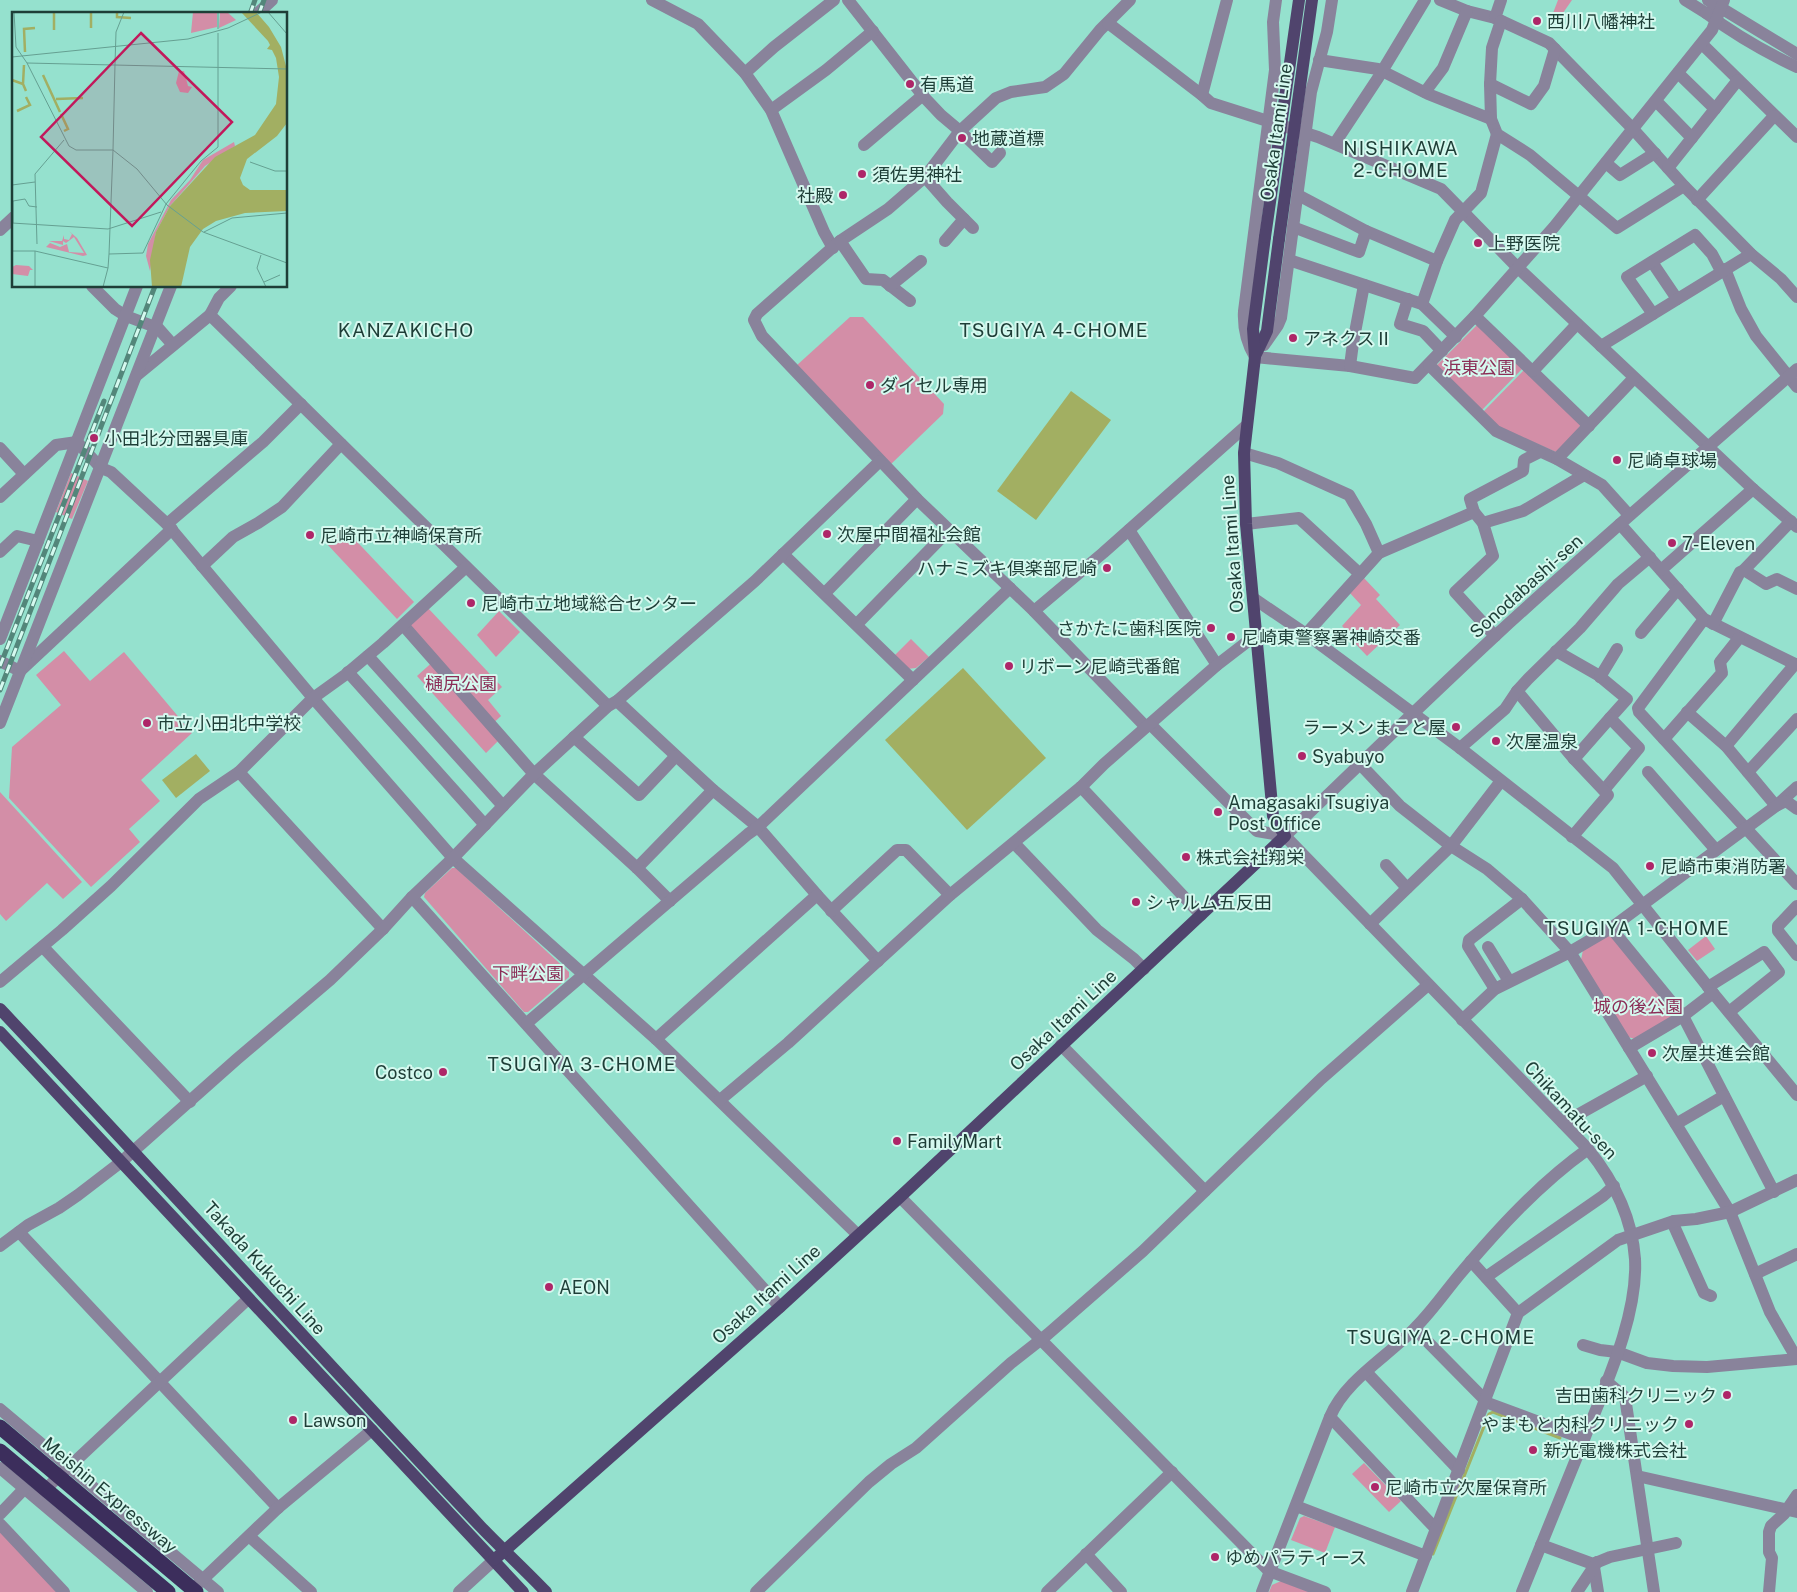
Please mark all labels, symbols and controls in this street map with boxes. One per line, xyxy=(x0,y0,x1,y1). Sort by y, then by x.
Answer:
place label: 西川八幡神社 xyxy=(1547,11,1655,32)
inset map xyxy=(12,12,288,288)
marker: 西川八幡神社 xyxy=(1531,15,1543,27)
street label: Osaka Itami Line xyxy=(1256,62,1296,202)
place label: 有馬道 xyxy=(920,74,974,95)
marker: 有馬道 xyxy=(904,78,916,90)
place label: 地蔵道標 xyxy=(972,128,1044,149)
marker: 地蔵道標 xyxy=(956,132,968,144)
district label: NISHIKAWA 2-CHOME xyxy=(1343,137,1459,181)
place label: 須佐男神社 xyxy=(872,164,962,185)
marker: 須佐男神社 xyxy=(856,168,868,180)
place label: 社殿 xyxy=(797,185,833,206)
marker: 社殿 xyxy=(837,189,849,201)
place label: 上野医院 xyxy=(1488,233,1560,254)
marker: 上野医院 xyxy=(1472,237,1484,249)
district label: KANZAKICHO xyxy=(338,319,474,341)
district label: TSUGIYA 4-CHOME xyxy=(959,319,1149,341)
place label: アネクスⅡ xyxy=(1303,328,1392,349)
marker: アネクスⅡ xyxy=(1287,332,1299,344)
park label: 浜東公園 xyxy=(1443,357,1515,378)
place label: ダイセル専用 xyxy=(880,375,988,396)
marker: ダイセル専用 xyxy=(864,379,876,391)
place label: 小田北分団器具庫 xyxy=(104,428,248,449)
marker: 小田北分団器具庫 xyxy=(88,432,100,444)
place label: 尼崎卓球場 xyxy=(1627,450,1717,471)
marker: 尼崎卓球場 xyxy=(1611,454,1623,466)
street label: Osaka Itami Line xyxy=(1217,474,1247,614)
place label: 次屋中間福祉会館 xyxy=(837,524,981,545)
place label: 尼崎市立神崎保育所 xyxy=(320,525,482,546)
marker: 次屋中間福祉会館 xyxy=(821,528,833,540)
marker: 尼崎市立神崎保育所 xyxy=(304,529,316,541)
street label: Sonodabashi-sen xyxy=(1465,530,1587,642)
place label: 7-Eleven xyxy=(1682,533,1755,554)
marker: 7-Eleven xyxy=(1666,537,1678,549)
place label: ハナミズキ倶楽部尼崎 xyxy=(917,558,1097,579)
marker: ハナミズキ倶楽部尼崎 xyxy=(1101,562,1113,574)
place label: 尼崎市立地域総合センター xyxy=(481,593,697,614)
marker: 尼崎市立地域総合センター xyxy=(465,597,477,609)
place label: さかたに歯科医院 xyxy=(1057,618,1201,639)
marker: さかたに歯科医院 xyxy=(1205,622,1217,634)
place label: 尼崎東警察署神崎交番 xyxy=(1241,627,1421,648)
marker: 尼崎東警察署神崎交番 xyxy=(1225,631,1237,643)
place label: リボーン尼崎弐番館 xyxy=(1019,656,1180,677)
marker: リボーン尼崎弐番館 xyxy=(1003,660,1015,672)
park label: 樋尻公園 xyxy=(425,673,497,694)
place label: 市立小田北中学校 xyxy=(157,713,301,734)
marker: 市立小田北中学校 xyxy=(141,717,153,729)
place label: ラーメンまこと屋 xyxy=(1303,717,1446,738)
marker: ラーメンまこと屋 xyxy=(1450,721,1462,733)
place label: 次屋温泉 xyxy=(1506,731,1578,752)
marker: 次屋温泉 xyxy=(1490,735,1502,747)
place label: Syabuyo xyxy=(1312,746,1384,767)
marker: Syabuyo xyxy=(1296,750,1308,762)
place label: Amagasaki Tsugiya Post Office xyxy=(1228,792,1389,834)
marker: Amagasaki Tsugiya Post Office xyxy=(1212,806,1224,818)
place label: 株式会社翔栄 xyxy=(1196,847,1304,868)
marker: 株式会社翔栄 xyxy=(1180,851,1192,863)
place label: 尼崎市東消防署 xyxy=(1660,856,1786,877)
marker: 尼崎市東消防署 xyxy=(1644,860,1656,872)
place label: シャルム五反田 xyxy=(1146,892,1272,913)
marker: シャルム五反田 xyxy=(1130,896,1142,908)
district label: TSUGIYA 1-CHOME xyxy=(1545,917,1729,939)
park label: 下畔公園 xyxy=(492,963,564,984)
street label: Osaka Itami Line xyxy=(1005,965,1121,1075)
park label: 城の後公園 xyxy=(1593,996,1683,1017)
place label: 次屋共進会館 xyxy=(1662,1043,1770,1064)
marker: 次屋共進会館 xyxy=(1646,1047,1658,1059)
district label: TSUGIYA 3-CHOME xyxy=(487,1053,677,1075)
street label: Chikamatu-sen xyxy=(1520,1057,1622,1163)
place label: Costco xyxy=(375,1062,433,1083)
marker: Costco xyxy=(437,1066,449,1078)
place label: FamilyMart xyxy=(907,1131,1002,1152)
marker: FamilyMart xyxy=(891,1135,903,1147)
street label: Takada Kukuchi Line xyxy=(200,1197,330,1339)
street label: Osaka Itami Line xyxy=(708,1240,824,1348)
place label: AEON xyxy=(559,1277,610,1298)
marker: AEON xyxy=(543,1281,555,1293)
district label: TSUGIYA 2-CHOME xyxy=(1347,1326,1535,1348)
place label: 吉田歯科クリニック xyxy=(1555,1385,1717,1406)
marker: 吉田歯科クリニック xyxy=(1721,1389,1733,1401)
place label: Lawson xyxy=(303,1410,366,1431)
marker: Lawson xyxy=(287,1414,299,1426)
place label: やまもと内科クリニック xyxy=(1481,1414,1679,1435)
marker: やまもと内科クリニック xyxy=(1683,1418,1695,1430)
street label: Meishin Expressway xyxy=(38,1432,182,1558)
place label: 新光電機株式会社 xyxy=(1543,1440,1687,1461)
marker: 新光電機株式会社 xyxy=(1527,1444,1539,1456)
place label: 尼崎市立次屋保育所 xyxy=(1385,1477,1547,1498)
marker: 尼崎市立次屋保育所 xyxy=(1369,1481,1381,1493)
place label: ゆめパラティース xyxy=(1225,1547,1367,1568)
marker: ゆめパラティース xyxy=(1209,1551,1221,1563)

